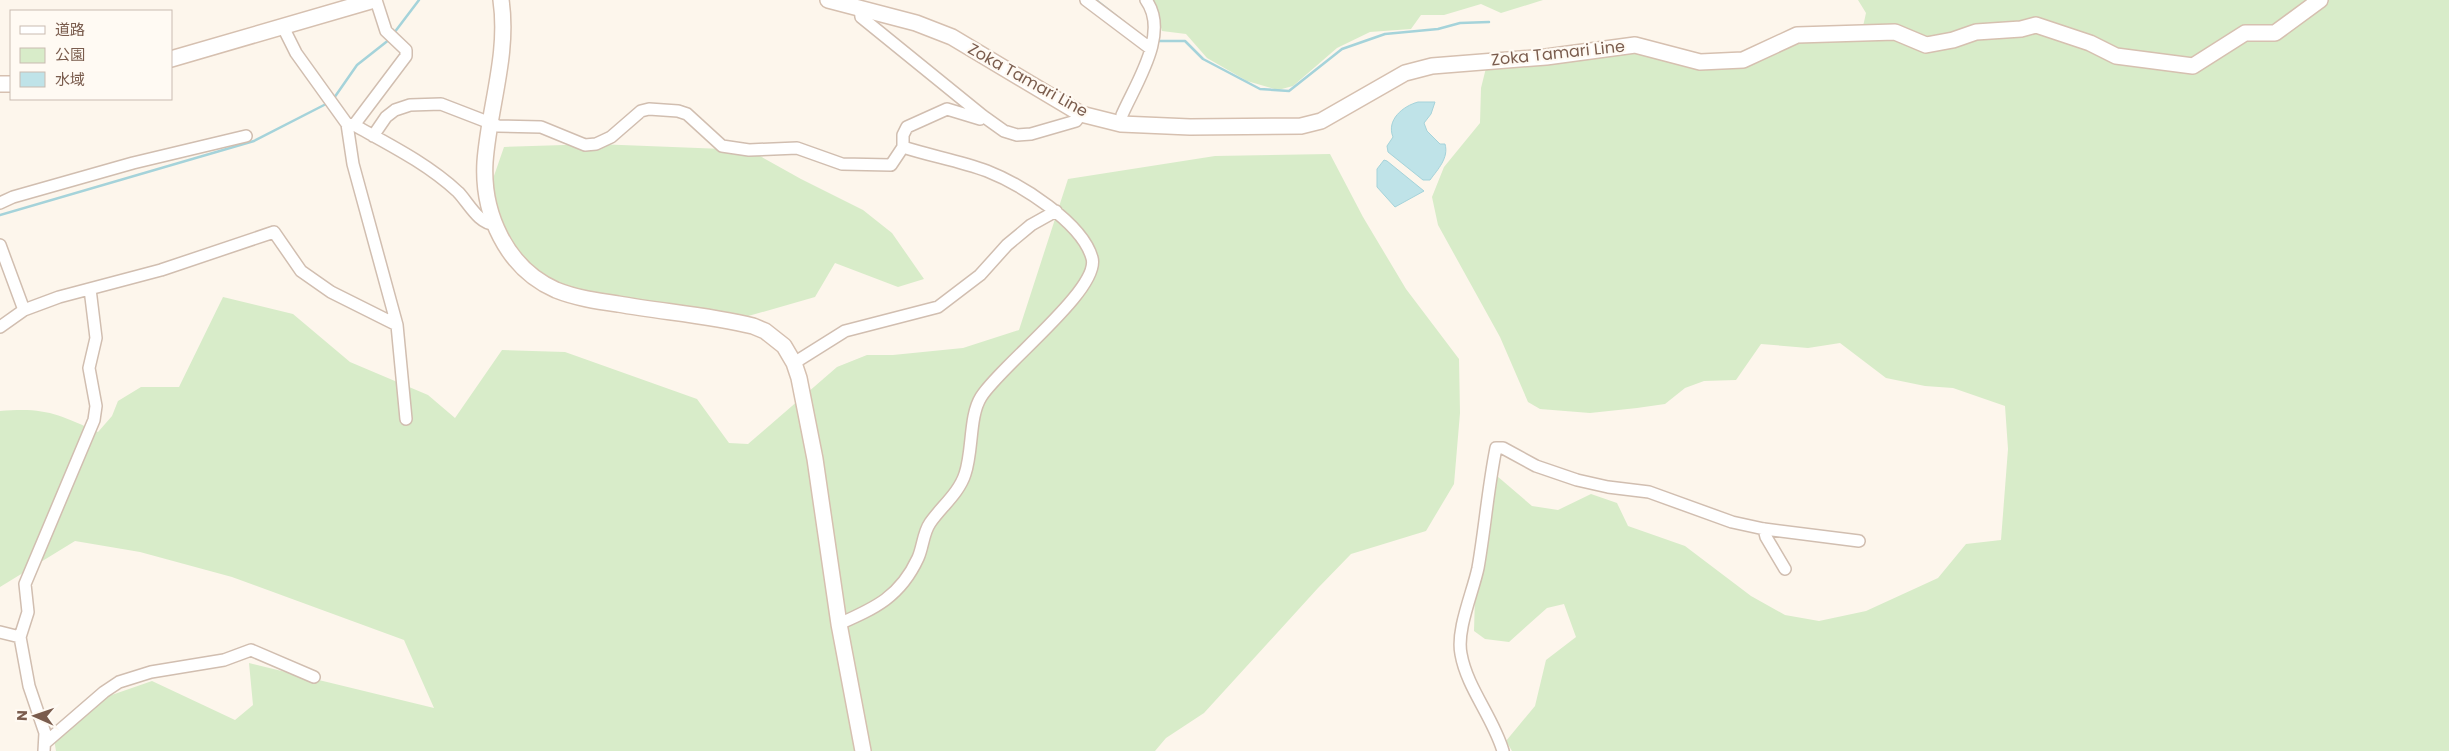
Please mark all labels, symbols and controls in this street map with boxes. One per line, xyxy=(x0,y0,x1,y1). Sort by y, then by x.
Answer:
legend xyxy=(10,10,172,100)
text: 道路 xyxy=(55,19,85,40)
street label: Zoka Tamari Line xyxy=(1490,35,1626,71)
street label: Zoka Tamari Line xyxy=(964,37,1092,123)
text: 公園 xyxy=(55,44,85,65)
text: 水域 xyxy=(55,69,85,90)
north arrow xyxy=(10,691,60,741)
text: N xyxy=(12,710,32,721)

